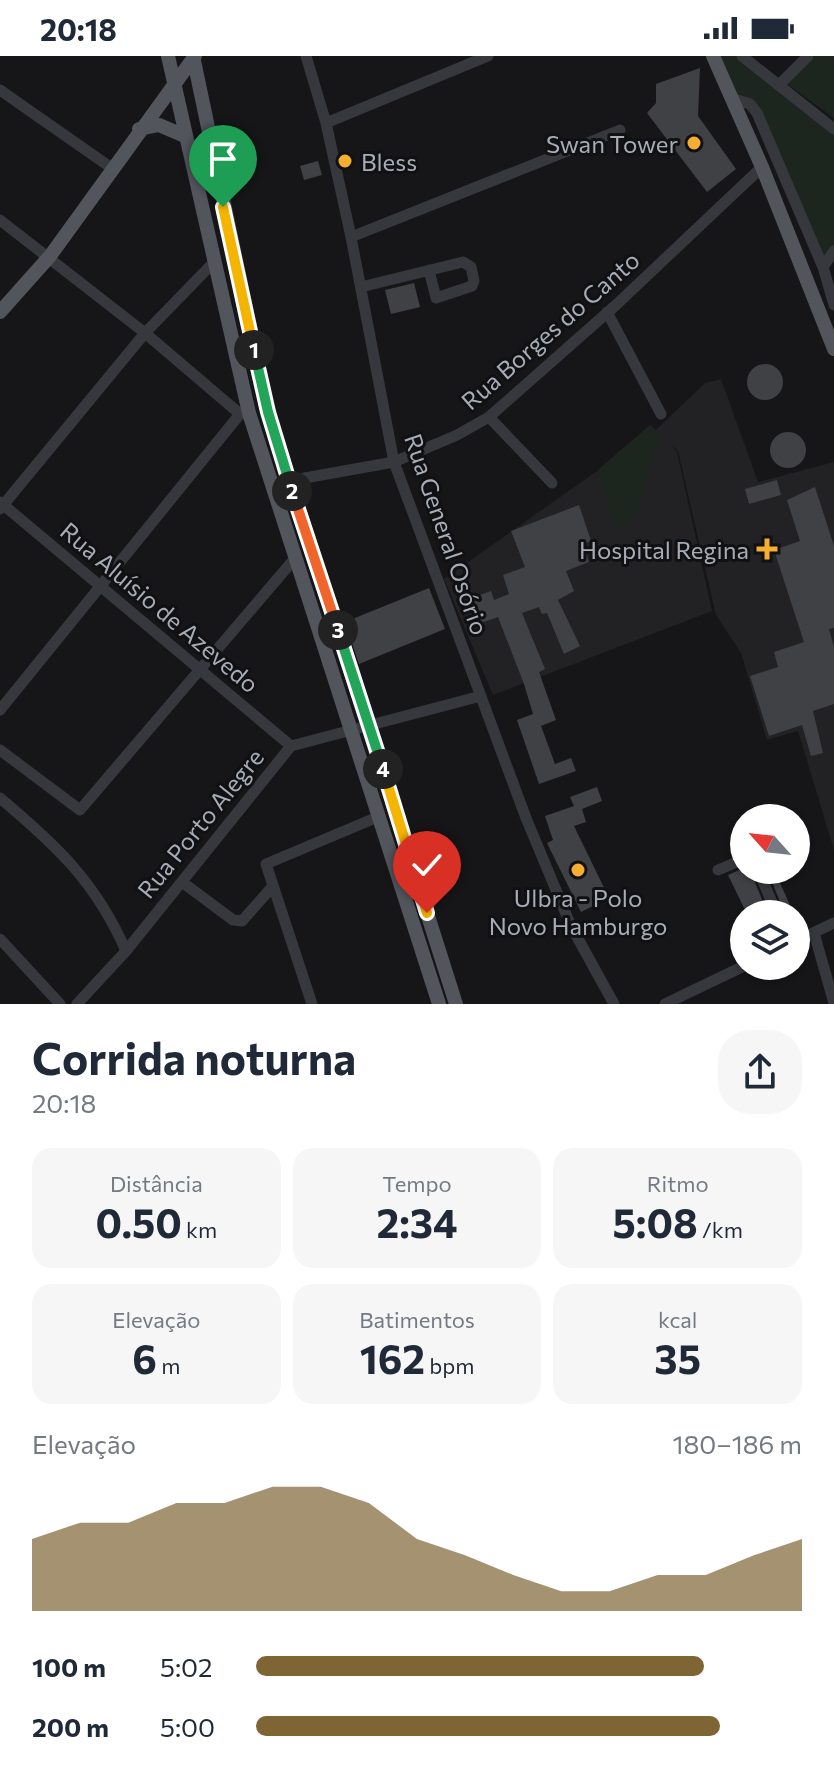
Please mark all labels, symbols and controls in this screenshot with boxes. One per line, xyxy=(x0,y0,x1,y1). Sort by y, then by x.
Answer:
text: 20:18 xyxy=(40,10,117,47)
pin xyxy=(189,125,257,207)
place label: Swan Tower xyxy=(546,129,678,158)
marker: Swan Tower xyxy=(685,134,703,152)
icon: arrive xyxy=(201,137,245,181)
place label: Bless xyxy=(361,147,417,176)
marker: Bless xyxy=(336,152,354,170)
street label: Rua Borges do Canto xyxy=(455,245,645,415)
pin: 1 xyxy=(234,330,274,370)
text: 1 xyxy=(249,336,259,363)
street label: Rua General Osório xyxy=(399,430,495,638)
pin: 2 xyxy=(272,471,312,511)
text: 2 xyxy=(286,477,298,504)
street label: Rua Aluísio de Azevedo xyxy=(55,516,265,698)
place label: Hospital Regina xyxy=(579,535,749,564)
marker: Hospital Regina xyxy=(756,538,778,560)
pin: 3 xyxy=(318,610,358,650)
text: 3 xyxy=(332,616,344,643)
street label: Rua Porto Alegre xyxy=(131,742,269,904)
pin: 4 xyxy=(363,749,403,789)
text: 4 xyxy=(376,755,390,782)
north arrow xyxy=(730,804,810,884)
map controls xyxy=(730,804,810,980)
pin xyxy=(393,831,461,913)
icon: check xyxy=(405,843,449,887)
marker: Ulbra - Polo Novo Hamburgo xyxy=(569,861,587,879)
place label: Ulbra - Polo Novo Hamburgo xyxy=(489,883,667,940)
button: layers xyxy=(730,900,810,980)
text: Corrida noturna xyxy=(32,1030,356,1084)
button: share xyxy=(718,1030,802,1114)
text: 20:18 xyxy=(32,1087,96,1118)
text: Distância xyxy=(110,1170,203,1197)
text: Tempo xyxy=(382,1170,452,1197)
text: Ritmo xyxy=(647,1170,709,1197)
text: 0.50 xyxy=(95,1197,182,1246)
text: 2:34 xyxy=(376,1197,458,1246)
text: 5:08 xyxy=(612,1197,698,1246)
text: km xyxy=(182,1216,217,1243)
text: /km xyxy=(698,1216,743,1243)
text: Elevação xyxy=(112,1306,200,1333)
text: Batimentos xyxy=(359,1306,475,1333)
text: kcal xyxy=(658,1306,697,1333)
text: 6 xyxy=(132,1333,157,1382)
text: 162 xyxy=(360,1333,425,1382)
text: 35 xyxy=(654,1333,701,1382)
text: m xyxy=(157,1352,180,1379)
text: bpm xyxy=(425,1352,474,1379)
text: Elevação xyxy=(32,1428,136,1459)
text: 180–186 m xyxy=(672,1428,802,1459)
text: 100 m xyxy=(32,1651,106,1682)
text: 5:02 xyxy=(160,1651,212,1682)
text: 200 m xyxy=(32,1711,109,1742)
text: 5:00 xyxy=(160,1711,215,1742)

